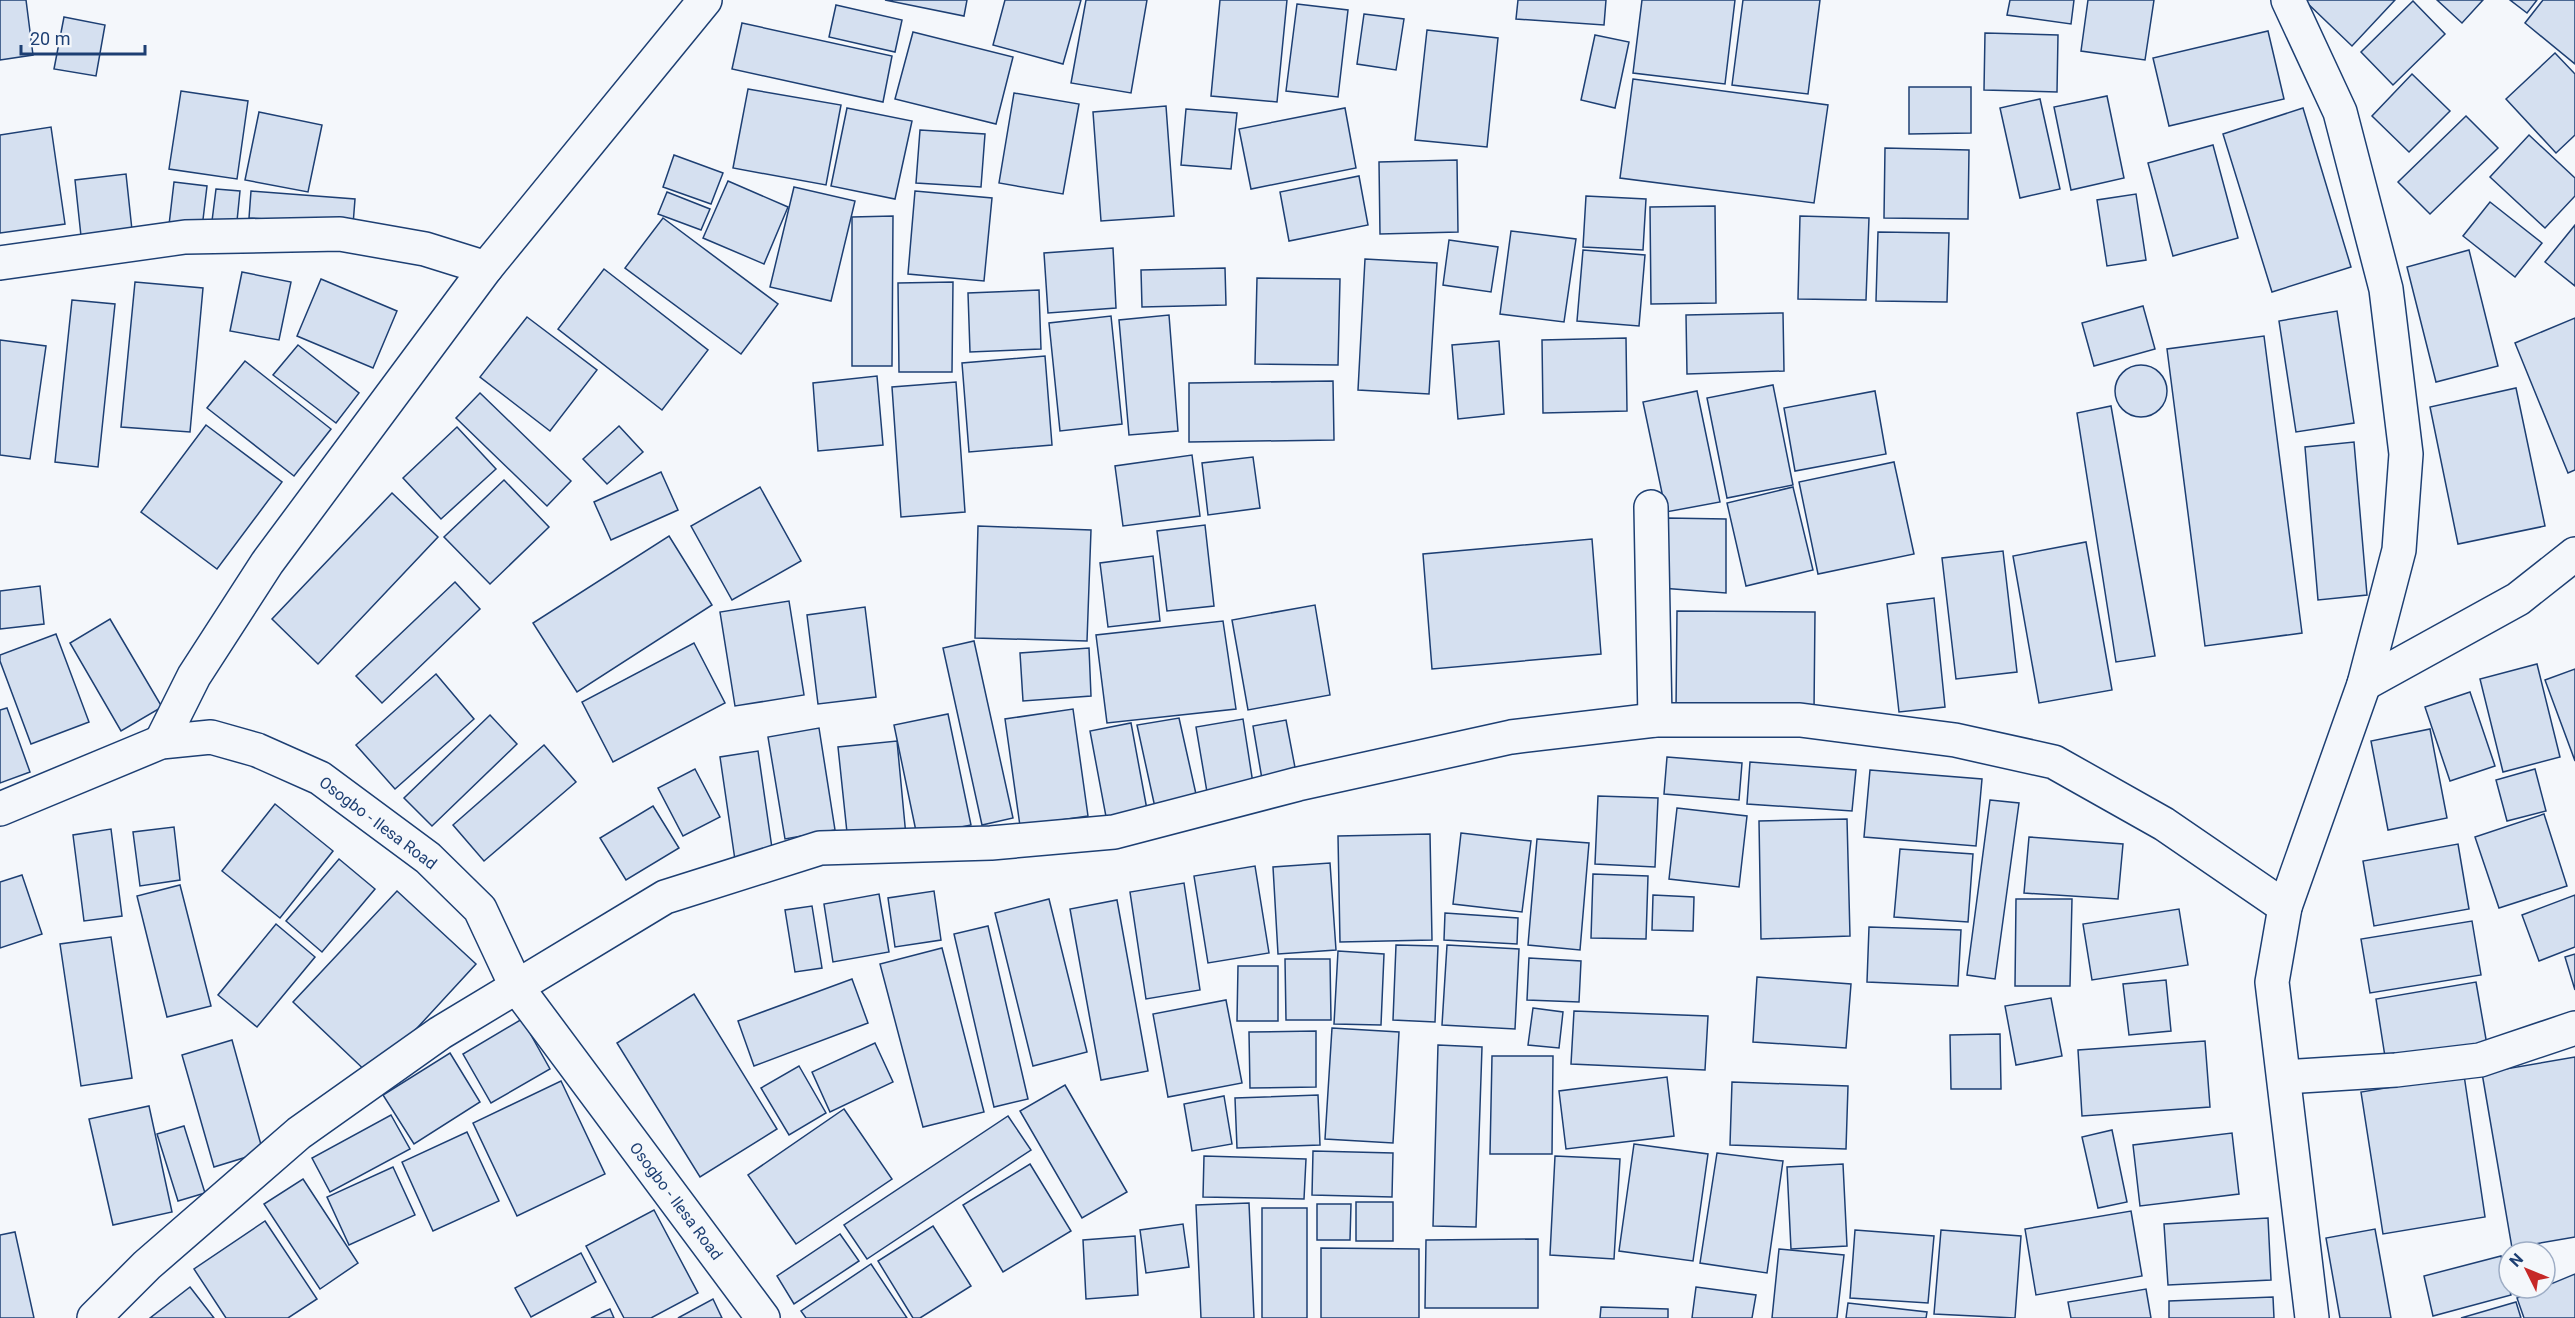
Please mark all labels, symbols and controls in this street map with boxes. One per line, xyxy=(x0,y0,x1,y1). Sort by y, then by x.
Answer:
scale bar xyxy=(21,18,146,56)
text: 20 m xyxy=(30,28,70,49)
street label: Osogbo - Ilesa Road xyxy=(315,773,441,873)
street label: Osogbo - Ilesa Road xyxy=(626,1138,726,1264)
north arrow xyxy=(2497,1240,2557,1300)
text: N xyxy=(2506,1250,2527,1271)

